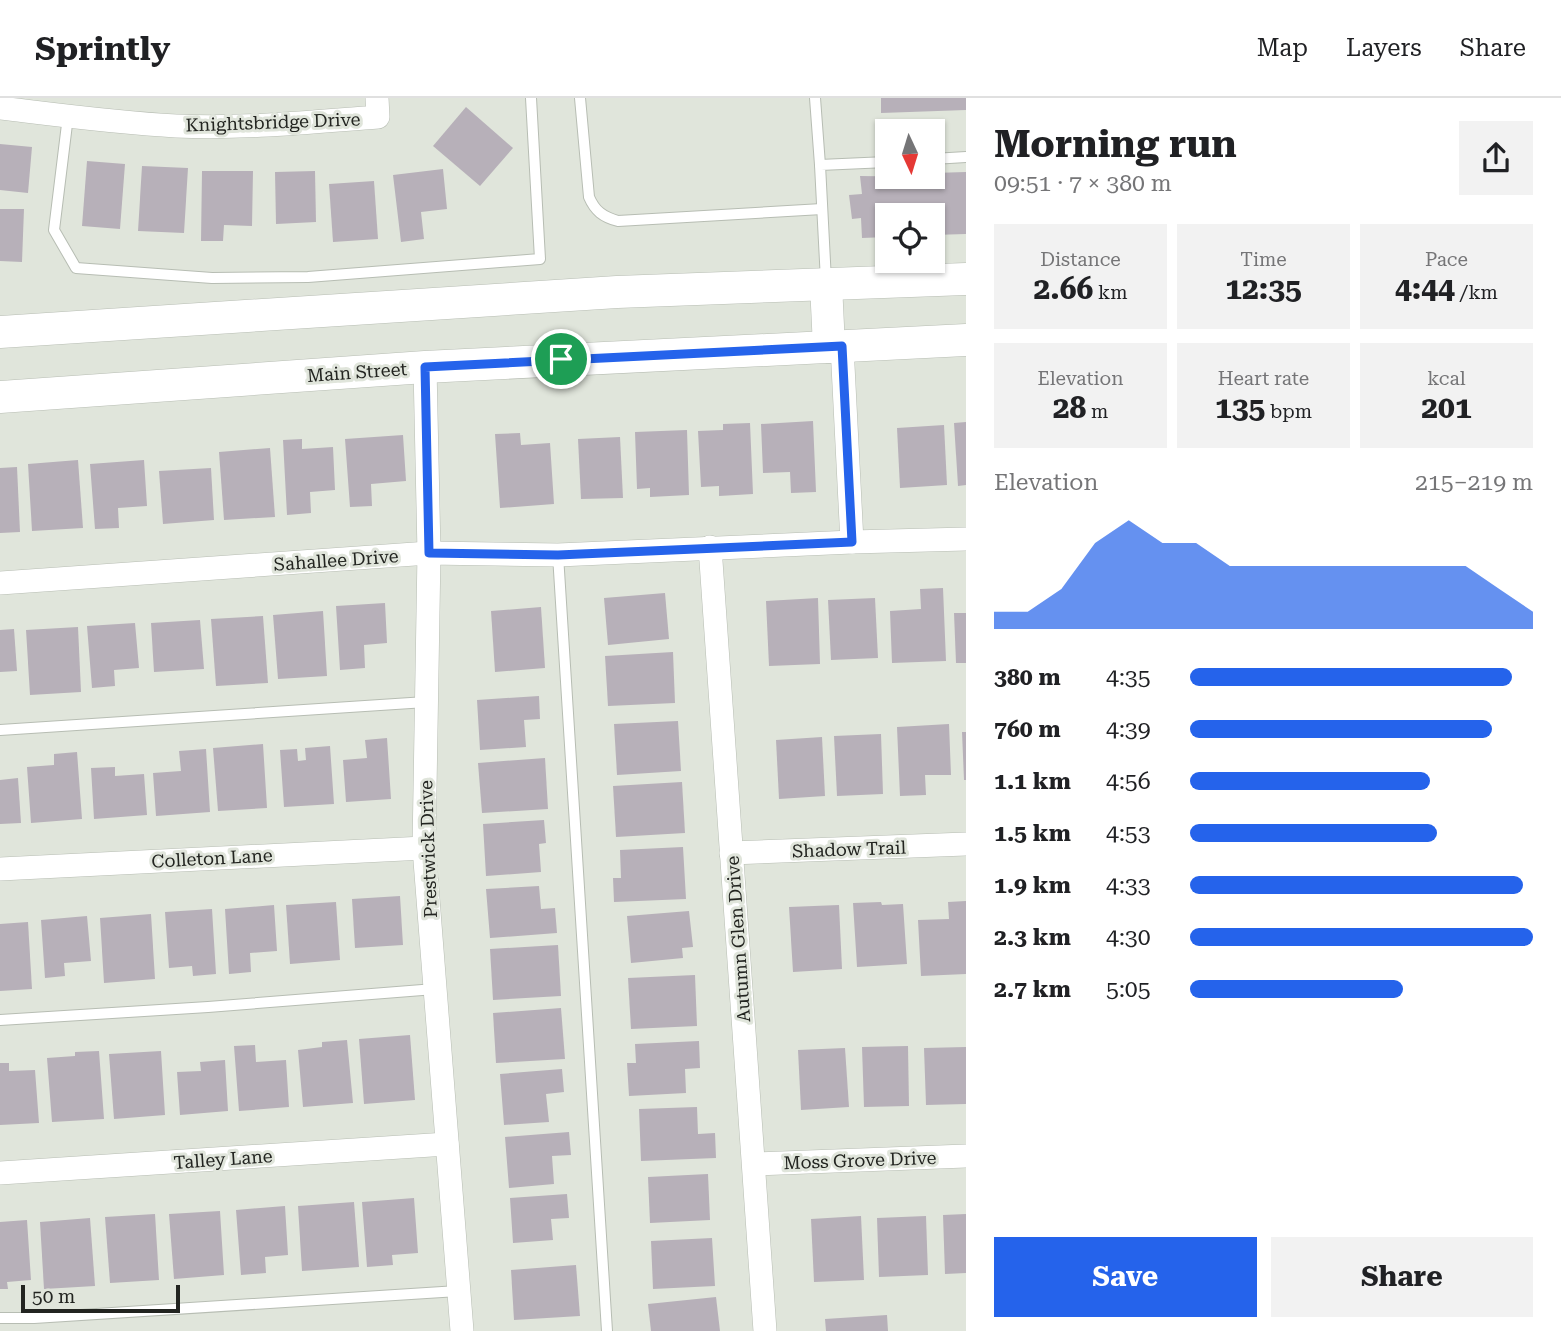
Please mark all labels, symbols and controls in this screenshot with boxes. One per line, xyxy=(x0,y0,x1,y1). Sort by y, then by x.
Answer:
text: Sprintly xyxy=(35,29,170,68)
text: Map xyxy=(1257,34,1308,62)
text: Layers xyxy=(1346,34,1422,62)
text: Share xyxy=(1460,34,1526,62)
street label: Knightsbridge Drive xyxy=(185,108,361,136)
north arrow xyxy=(875,119,945,189)
map controls xyxy=(875,119,945,273)
button: share xyxy=(1459,121,1533,195)
text: Morning run xyxy=(994,122,1237,166)
text: 09:51 · 7 × 380 m xyxy=(994,170,1172,197)
button: locate xyxy=(875,203,945,273)
text: Distance xyxy=(1040,248,1121,271)
text: Time xyxy=(1240,248,1287,271)
text: Pace xyxy=(1425,248,1468,271)
text: 2.66 xyxy=(1033,271,1093,306)
text: 12:35 xyxy=(1225,271,1302,306)
text: 4:44 xyxy=(1395,271,1455,306)
text: km xyxy=(1093,281,1128,304)
text: /km xyxy=(1455,281,1498,304)
pin xyxy=(531,329,591,389)
icon: arrive xyxy=(542,340,580,378)
street label: Main Street xyxy=(306,358,408,386)
text: Elevation xyxy=(1037,367,1124,390)
text: Heart rate xyxy=(1218,367,1309,390)
text: kcal xyxy=(1427,367,1466,390)
text: 28 xyxy=(1053,390,1086,425)
text: 135 xyxy=(1215,390,1265,425)
text: 201 xyxy=(1421,390,1472,425)
text: m xyxy=(1086,400,1108,423)
text: bpm xyxy=(1265,400,1312,423)
text: Elevation xyxy=(994,469,1098,496)
text: 215–219 m xyxy=(1415,469,1533,496)
street label: Sahallee Drive xyxy=(273,545,399,575)
text: 380 m xyxy=(994,664,1061,691)
text: 4:35 xyxy=(1106,664,1151,691)
text: 760 m xyxy=(994,716,1061,743)
text: 4:39 xyxy=(1106,716,1151,743)
text: 1.1 km xyxy=(994,768,1071,795)
text: 4:56 xyxy=(1106,768,1151,795)
street label: Prestwick Drive xyxy=(415,780,441,918)
text: 1.5 km xyxy=(994,820,1071,847)
text: 4:53 xyxy=(1106,820,1151,847)
street label: Shadow Trail xyxy=(792,836,907,861)
street label: Colleton Lane xyxy=(151,844,273,872)
street label: Autumn Glen Drive xyxy=(722,855,754,1023)
text: 1.9 km xyxy=(994,872,1071,899)
text: 4:33 xyxy=(1106,872,1151,899)
text: 2.3 km xyxy=(994,924,1071,951)
text: 4:30 xyxy=(1106,924,1151,951)
text: 2.7 km xyxy=(994,976,1071,1003)
text: 5:05 xyxy=(1106,976,1151,1003)
street label: Talley Lane xyxy=(173,1145,273,1173)
street label: Moss Grove Drive xyxy=(783,1147,937,1173)
button: Save xyxy=(994,1237,1257,1317)
button: Share xyxy=(1271,1237,1533,1317)
scale bar xyxy=(21,1282,180,1314)
text: 50 m xyxy=(32,1285,75,1308)

